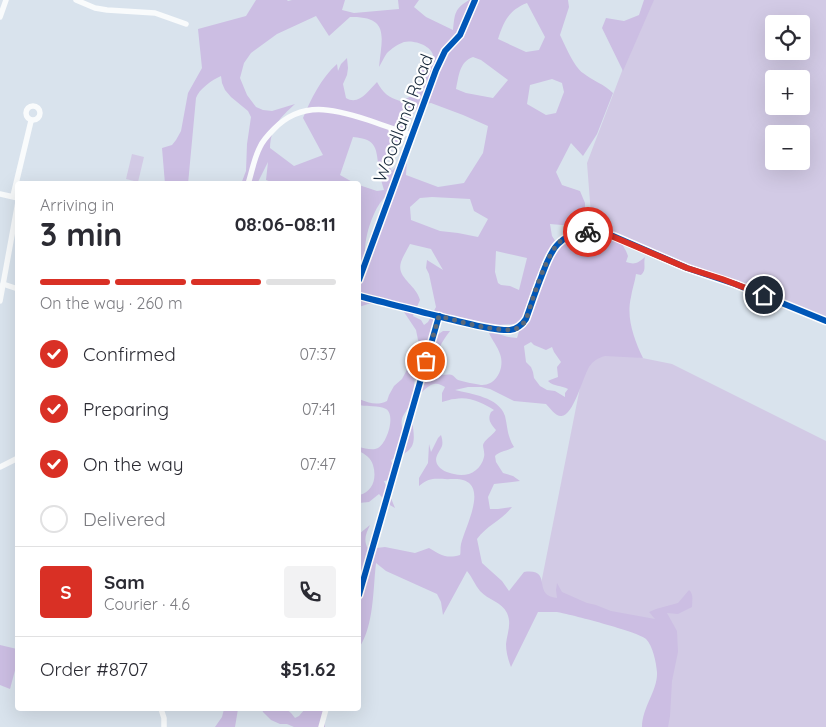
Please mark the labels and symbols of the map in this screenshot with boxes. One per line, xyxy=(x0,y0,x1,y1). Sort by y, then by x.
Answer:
street label: Woodland Road xyxy=(368,51,438,185)
courier xyxy=(563,207,613,257)
pin xyxy=(743,274,785,316)
pin xyxy=(405,340,447,382)

